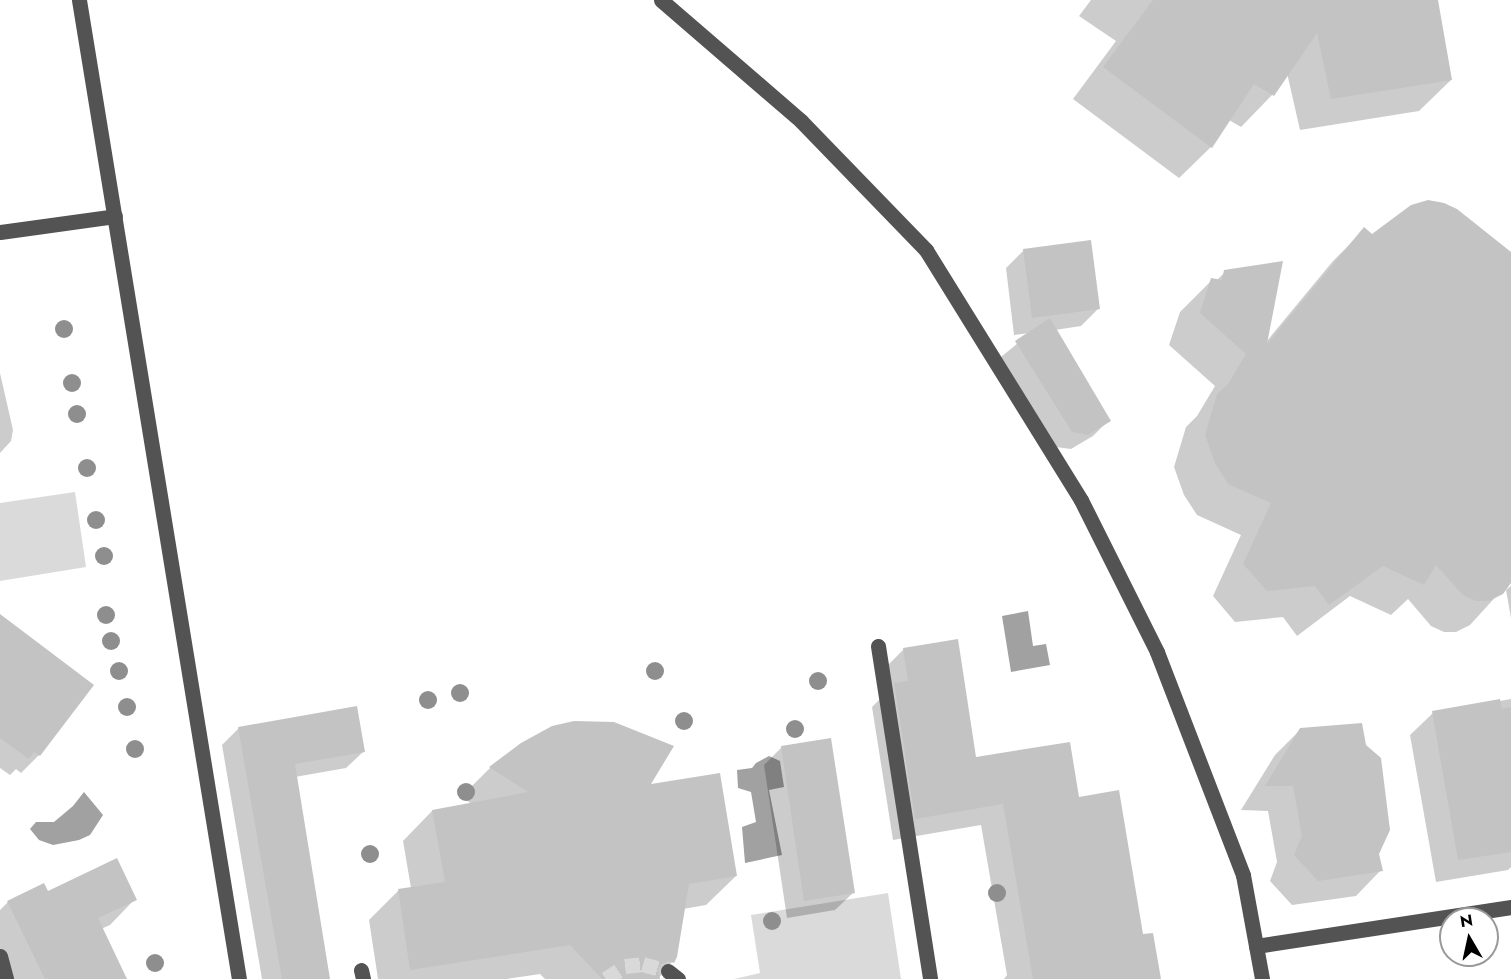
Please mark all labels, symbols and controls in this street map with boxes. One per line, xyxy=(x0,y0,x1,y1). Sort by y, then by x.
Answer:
north arrow xyxy=(1439,907,1499,967)
text: N xyxy=(1458,908,1474,933)

